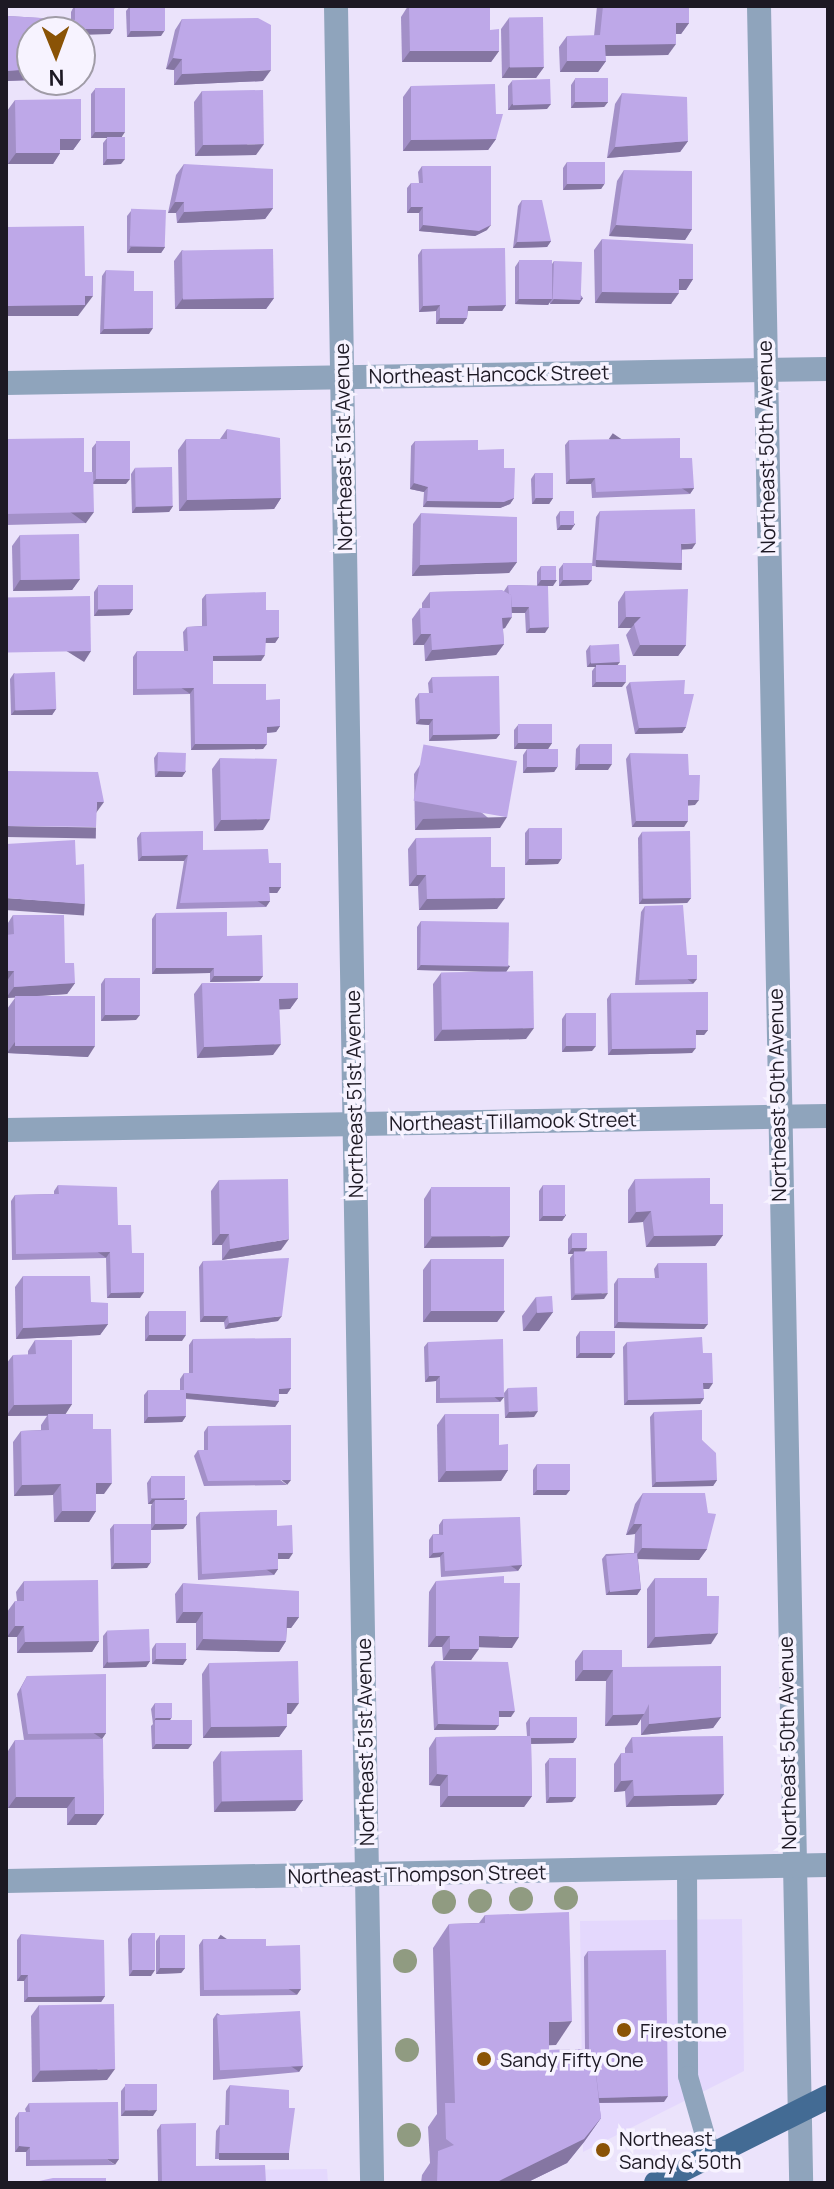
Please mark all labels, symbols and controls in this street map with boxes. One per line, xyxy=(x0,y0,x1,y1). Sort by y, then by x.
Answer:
north arrow xyxy=(16,16,96,96)
text: N xyxy=(48,63,65,93)
street label: Northeast 50th Avenue xyxy=(752,340,780,554)
street label: Northeast 51st Avenue xyxy=(329,343,357,551)
street label: Northeast Hancock Street xyxy=(368,360,610,388)
street label: Northeast 50th Avenue xyxy=(763,988,791,1202)
street label: Northeast 51st Avenue xyxy=(340,990,368,1198)
street label: Northeast Tillamook Street xyxy=(389,1107,637,1135)
street label: Northeast 50th Avenue xyxy=(773,1636,801,1850)
street label: Northeast 51st Avenue xyxy=(351,1638,379,1846)
street label: Northeast Thompson Street xyxy=(287,1860,547,1888)
place label: Firestone xyxy=(640,2018,727,2042)
marker: Firestone xyxy=(615,2021,633,2039)
place label: Sandy Fifty One xyxy=(500,2047,644,2071)
marker: Sandy Fifty One xyxy=(475,2050,493,2068)
place label: Northeast Sandy & 50th xyxy=(619,2126,741,2173)
marker: Northeast Sandy & 50th xyxy=(594,2141,612,2159)

